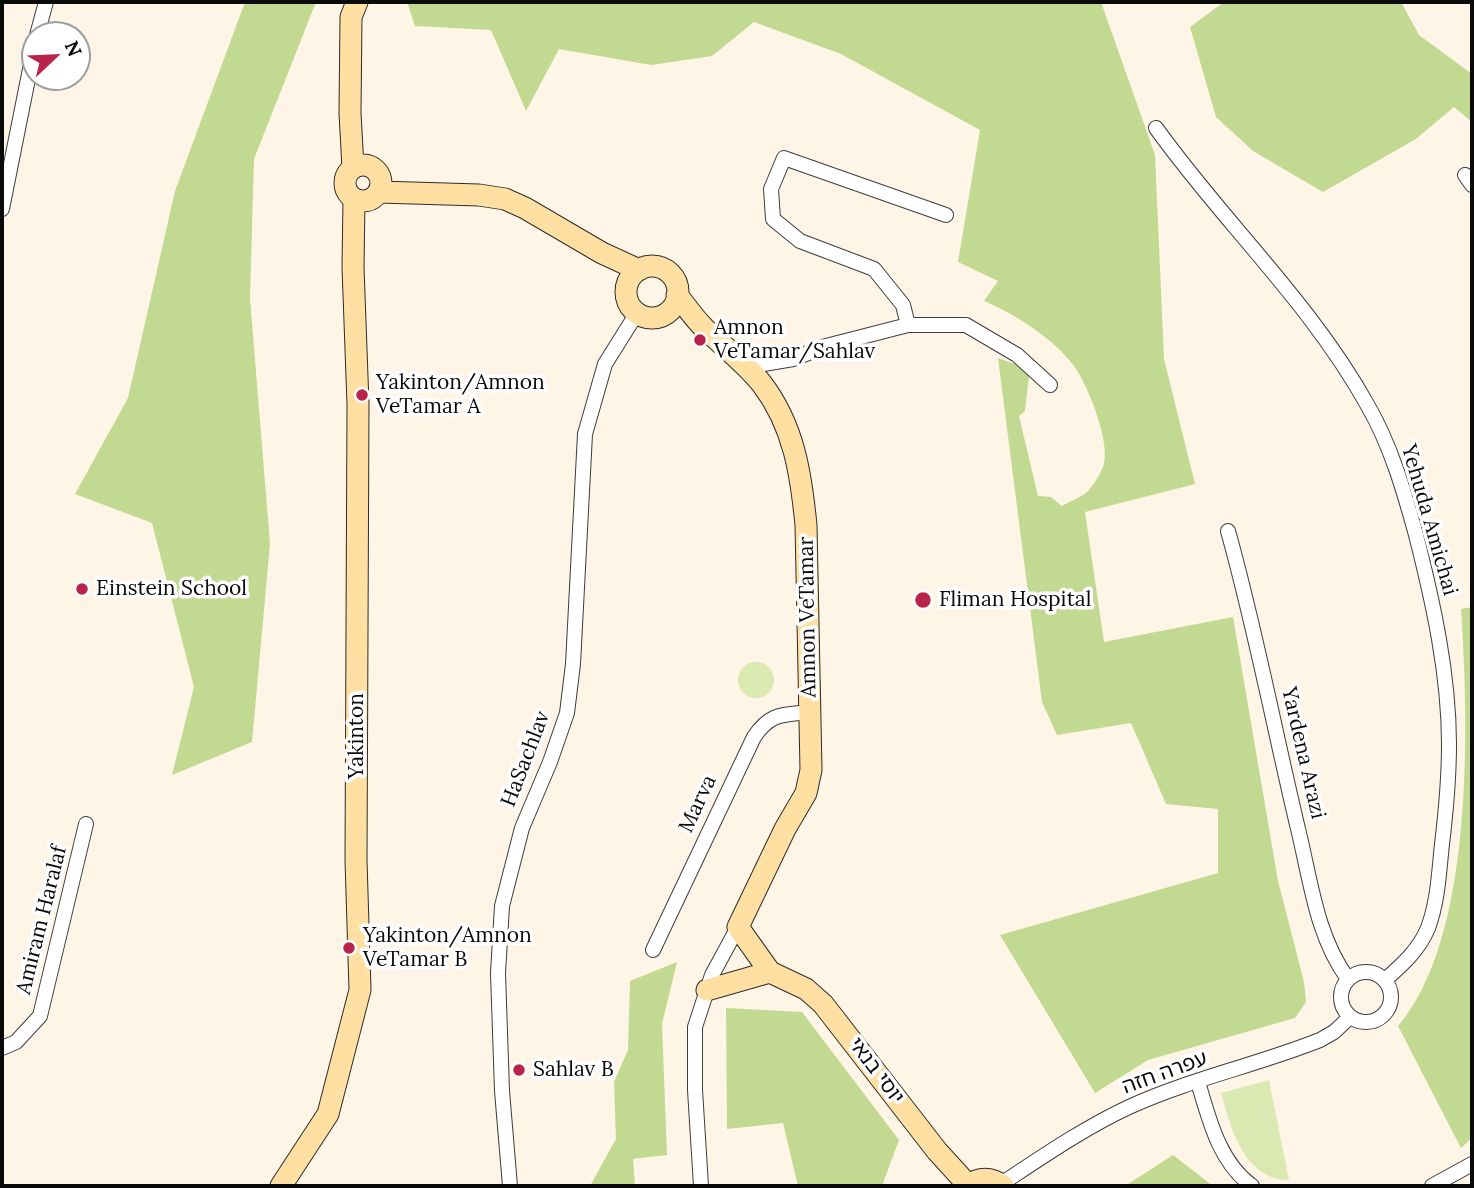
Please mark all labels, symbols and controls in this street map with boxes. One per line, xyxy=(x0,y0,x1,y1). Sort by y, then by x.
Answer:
north arrow xyxy=(21,21,91,91)
text: N xyxy=(60,37,87,60)
place label: Amnon VeTamar/Sahlav xyxy=(714,315,875,365)
marker: Amnon VeTamar/Sahlav xyxy=(692,332,708,348)
place label: Yakinton/Amnon VeTamar A xyxy=(376,370,545,420)
marker: Yakinton/Amnon VeTamar A xyxy=(354,387,370,403)
street label: Yehuda Amichai xyxy=(1395,442,1463,598)
street label: Amnon VeTamar xyxy=(794,536,822,698)
place label: Einstein School xyxy=(96,576,247,602)
marker: Einstein School xyxy=(74,581,90,597)
place label: Fliman Hospital xyxy=(939,587,1091,613)
marker: Fliman Hospital xyxy=(913,590,933,610)
street label: Yardena Arazi xyxy=(1276,685,1330,821)
street label: Yakinton xyxy=(344,693,370,779)
street label: HaSachlav xyxy=(496,708,556,810)
street label: Marva xyxy=(674,771,722,837)
street label: Amiram Haralaf xyxy=(11,843,73,997)
place label: Yakinton/Amnon VeTamar B xyxy=(363,923,532,973)
marker: Yakinton/Amnon VeTamar B xyxy=(341,940,357,956)
street label: יוסי בנאי xyxy=(843,1033,909,1109)
street label: עפרה חזה xyxy=(1119,1046,1211,1100)
place label: Sahlav B xyxy=(533,1057,614,1083)
marker: Sahlav B xyxy=(511,1062,527,1078)

